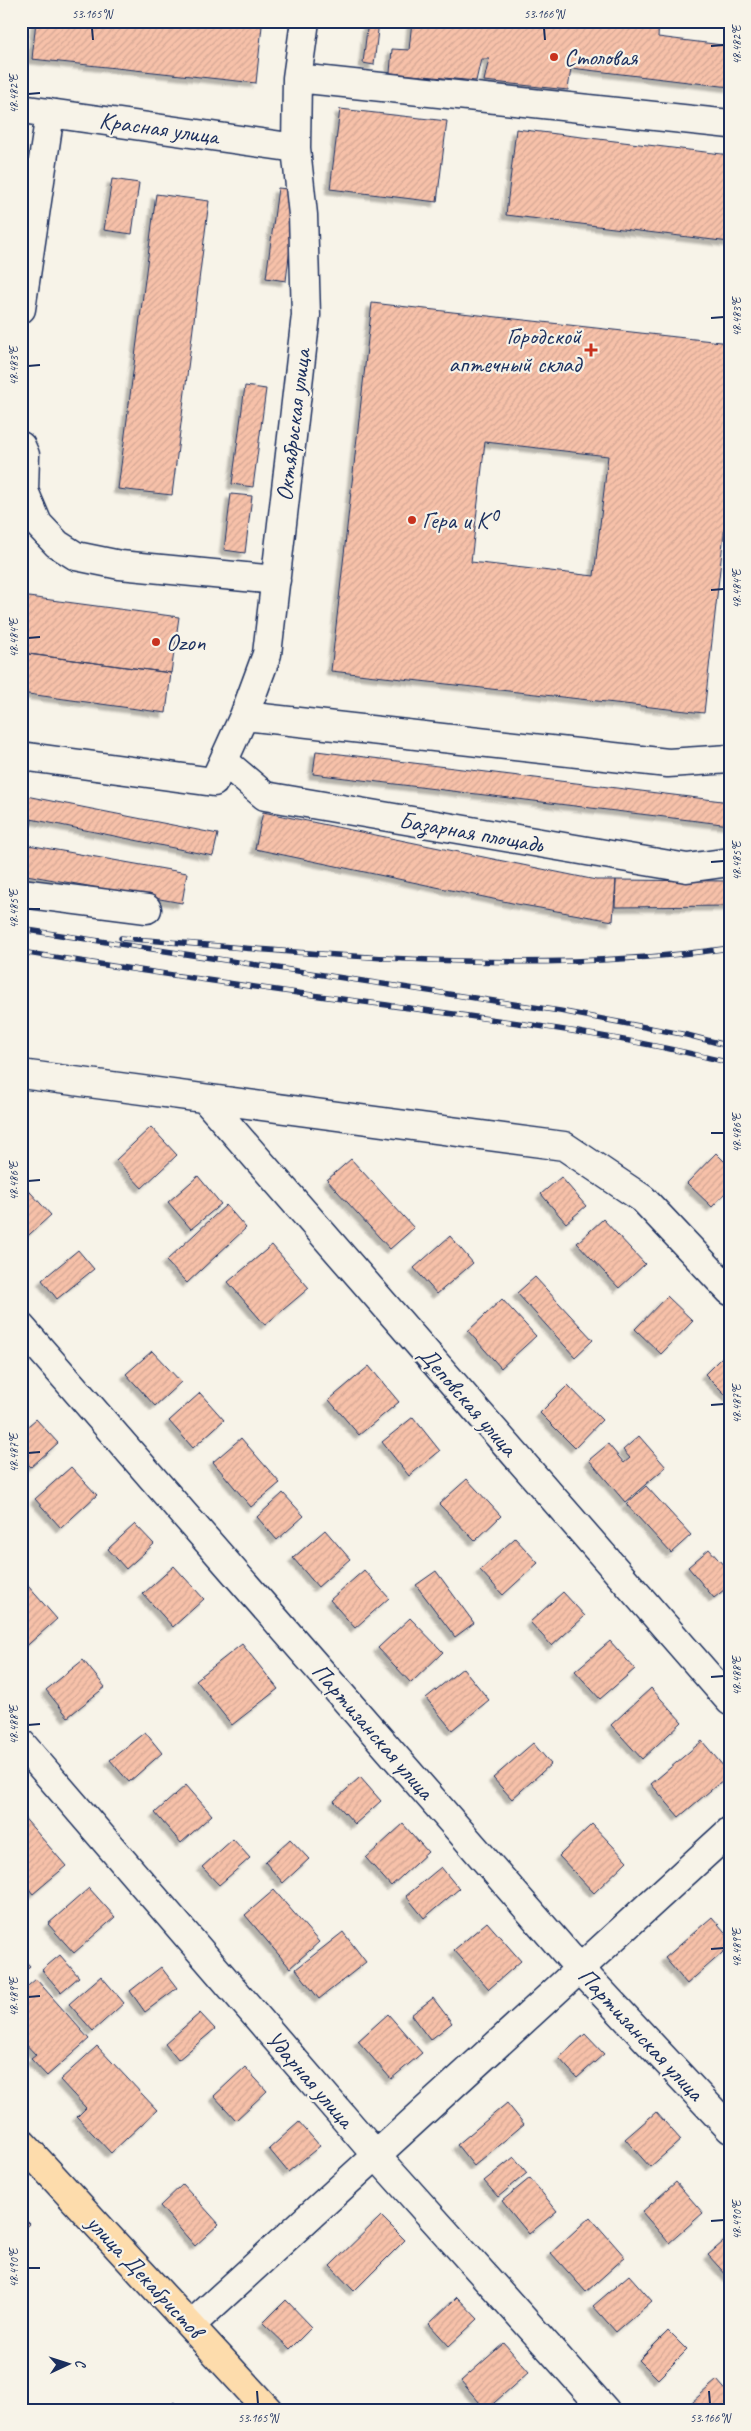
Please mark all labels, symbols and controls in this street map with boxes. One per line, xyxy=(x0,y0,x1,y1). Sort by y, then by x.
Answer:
text: 53.165°N xyxy=(72,6,114,22)
text: 53.166°N xyxy=(524,6,566,22)
text: 48.482°E xyxy=(729,24,745,65)
place label: Столовая xyxy=(564,42,639,72)
marker: Столовая xyxy=(548,51,560,63)
text: 48.482°E xyxy=(6,73,22,114)
street label: Красная улица xyxy=(98,105,223,151)
text: 48.483°E xyxy=(729,296,745,337)
place label: Городской аптечный склад xyxy=(449,321,584,379)
marker: Городской аптечный склад xyxy=(585,344,597,356)
text: 48.483°E xyxy=(6,345,22,386)
street label: Октябрьская улица xyxy=(269,345,317,503)
place label: Гера и К⁰ xyxy=(422,505,500,535)
marker: Гера и К⁰ xyxy=(406,514,418,526)
text: 48.484°E xyxy=(729,568,745,609)
text: 48.484°E xyxy=(6,617,22,658)
place label: Ozon xyxy=(166,627,206,657)
marker: Ozon xyxy=(150,636,162,648)
street label: Базарная площадь xyxy=(397,805,547,861)
text: 48.485°E xyxy=(729,840,745,881)
text: 48.485°E xyxy=(6,888,22,929)
text: 48.486°E xyxy=(729,1112,745,1153)
text: 48.486°E xyxy=(6,1160,22,1201)
street label: Деповская улица xyxy=(412,1340,525,1463)
text: 48.487°E xyxy=(729,1383,745,1424)
text: 48.487°E xyxy=(6,1432,22,1473)
text: 48.488°E xyxy=(729,1655,745,1696)
street label: Партизанская улица xyxy=(306,1657,441,1806)
text: 48.488°E xyxy=(6,1704,22,1745)
text: 48.489°E xyxy=(729,1927,745,1968)
street label: Партизанская улица xyxy=(572,1961,711,2108)
text: 48.489°E xyxy=(6,1976,22,2017)
street label: Ударная улица xyxy=(259,2024,362,2136)
text: 48.490°E xyxy=(729,2199,745,2240)
street label: улица Декабристов xyxy=(79,2207,212,2347)
text: 48.490°E xyxy=(6,2247,22,2288)
north arrow xyxy=(42,2338,92,2388)
text: С xyxy=(72,2359,89,2369)
text: 53.165°N xyxy=(238,2410,280,2426)
text: 53.166°N xyxy=(690,2410,732,2426)

